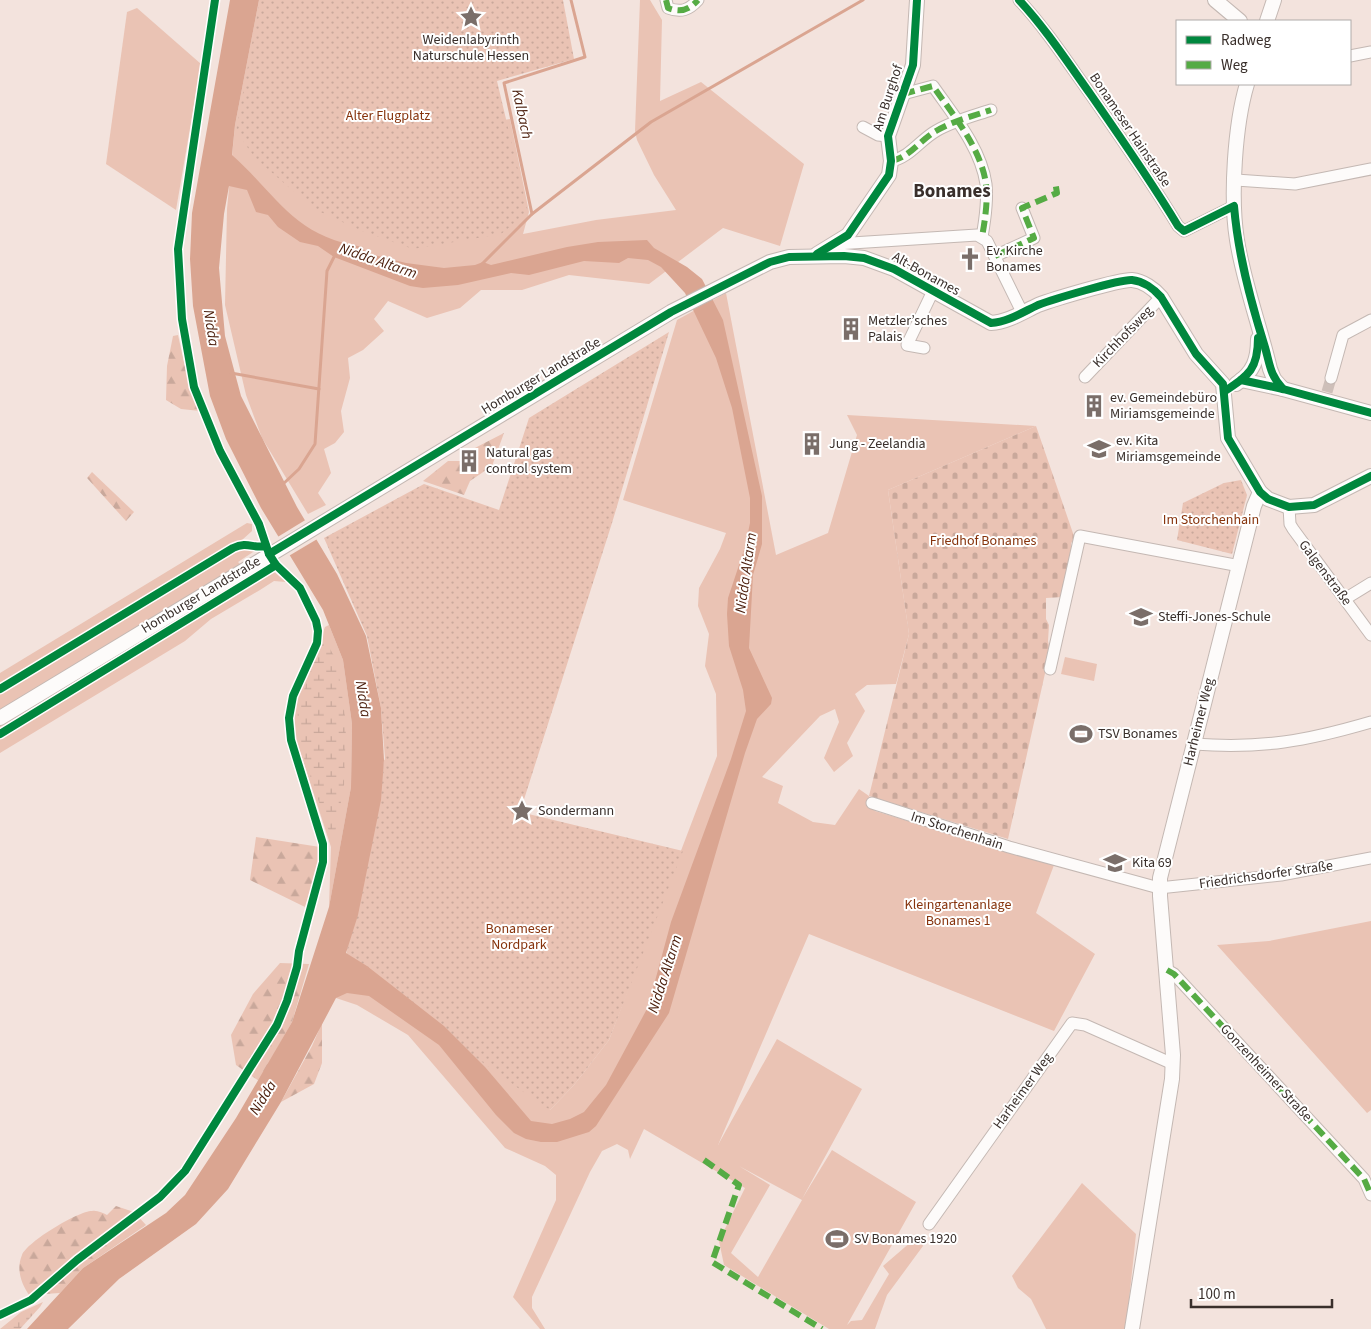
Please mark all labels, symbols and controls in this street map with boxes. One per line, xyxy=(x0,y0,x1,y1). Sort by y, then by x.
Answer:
place icon: Weidenlabyrinth Naturschule Hessen xyxy=(458,4,484,30)
legend xyxy=(1176,20,1351,85)
place label: Weidenlabyrinth Naturschule Hessen xyxy=(413,30,529,66)
text: Radweg xyxy=(1221,30,1271,51)
text: Weg xyxy=(1221,55,1248,76)
street label: Am Burghof xyxy=(868,61,908,134)
street label: Bonameser Hainstraße xyxy=(1084,69,1176,191)
water label: Kalbach xyxy=(506,87,538,141)
park label: Alter Flugplatz xyxy=(346,106,430,126)
district label: Bonames xyxy=(913,178,991,205)
water label: Nidda Altarm xyxy=(336,238,420,284)
place label: Ev. Kirche Bonames xyxy=(986,241,1043,277)
church icon: Ev. Kirche Bonames xyxy=(957,246,983,272)
street label: Alt-Bonames xyxy=(888,247,964,301)
street label: Kirchhofsweg xyxy=(1088,302,1158,372)
water label: Nidda xyxy=(198,308,224,348)
place label: Metzler’sches Palais xyxy=(868,311,947,347)
building icon: Metzler’sches Palais xyxy=(838,316,864,342)
street label: Homburger Landstraße xyxy=(478,332,605,420)
place label: ev. Gemeindebüro Miriamsgemeinde xyxy=(1110,388,1217,424)
building icon: ev. Gemeindebüro Miriamsgemeinde xyxy=(1081,393,1107,419)
building icon: Jung - Zeelandia xyxy=(799,431,825,457)
place label: ev. Kita Miriamsgemeinde xyxy=(1116,431,1221,467)
place label: Jung - Zeelandia xyxy=(829,434,926,454)
school or university icon: ev. Kita Miriamsgemeinde xyxy=(1086,436,1112,462)
place label: Natural gas control system xyxy=(486,443,572,479)
building icon: Natural gas control system xyxy=(456,448,482,474)
park label: Im Storchenhain xyxy=(1163,510,1259,530)
water label: Nidda Altarm xyxy=(730,531,762,615)
park label: Friedhof Bonames xyxy=(930,531,1036,551)
street label: Galgenstraße xyxy=(1294,536,1356,610)
street label: Homburger Landstraße xyxy=(138,551,265,639)
school or university icon: Steffi-Jones-Schule xyxy=(1128,604,1154,630)
place label: Steffi-Jones-Schule xyxy=(1158,607,1271,627)
street label: Harheimer Weg xyxy=(1178,676,1220,768)
water label: Nidda xyxy=(350,679,376,719)
sports icon: TSV Bonames xyxy=(1068,721,1094,747)
place label: TSV Bonames xyxy=(1098,724,1178,744)
place icon: Sondermann xyxy=(509,798,535,824)
place label: Sondermann xyxy=(538,801,614,821)
street label: Im Storchenhain xyxy=(908,807,1006,855)
school or university icon: Kita 69 xyxy=(1102,850,1128,876)
place label: Kita 69 xyxy=(1132,853,1172,873)
street label: Friedrichsdorfer Straße xyxy=(1198,856,1334,894)
park label: Kleingartenanlage Bonames 1 xyxy=(905,895,1011,931)
park label: Bonameser Nordpark xyxy=(486,919,553,955)
water label: Nidda Altarm xyxy=(642,932,688,1016)
street label: Gonzenheimer Straße xyxy=(1215,1020,1317,1126)
street label: Harheimer Weg xyxy=(988,1049,1058,1133)
water label: Nidda xyxy=(244,1077,282,1119)
sports icon: SV Bonames 1920 xyxy=(824,1226,850,1252)
place label: SV Bonames 1920 xyxy=(854,1229,957,1249)
scale bar xyxy=(1191,1276,1332,1308)
text: 100 m xyxy=(1198,1284,1236,1305)

